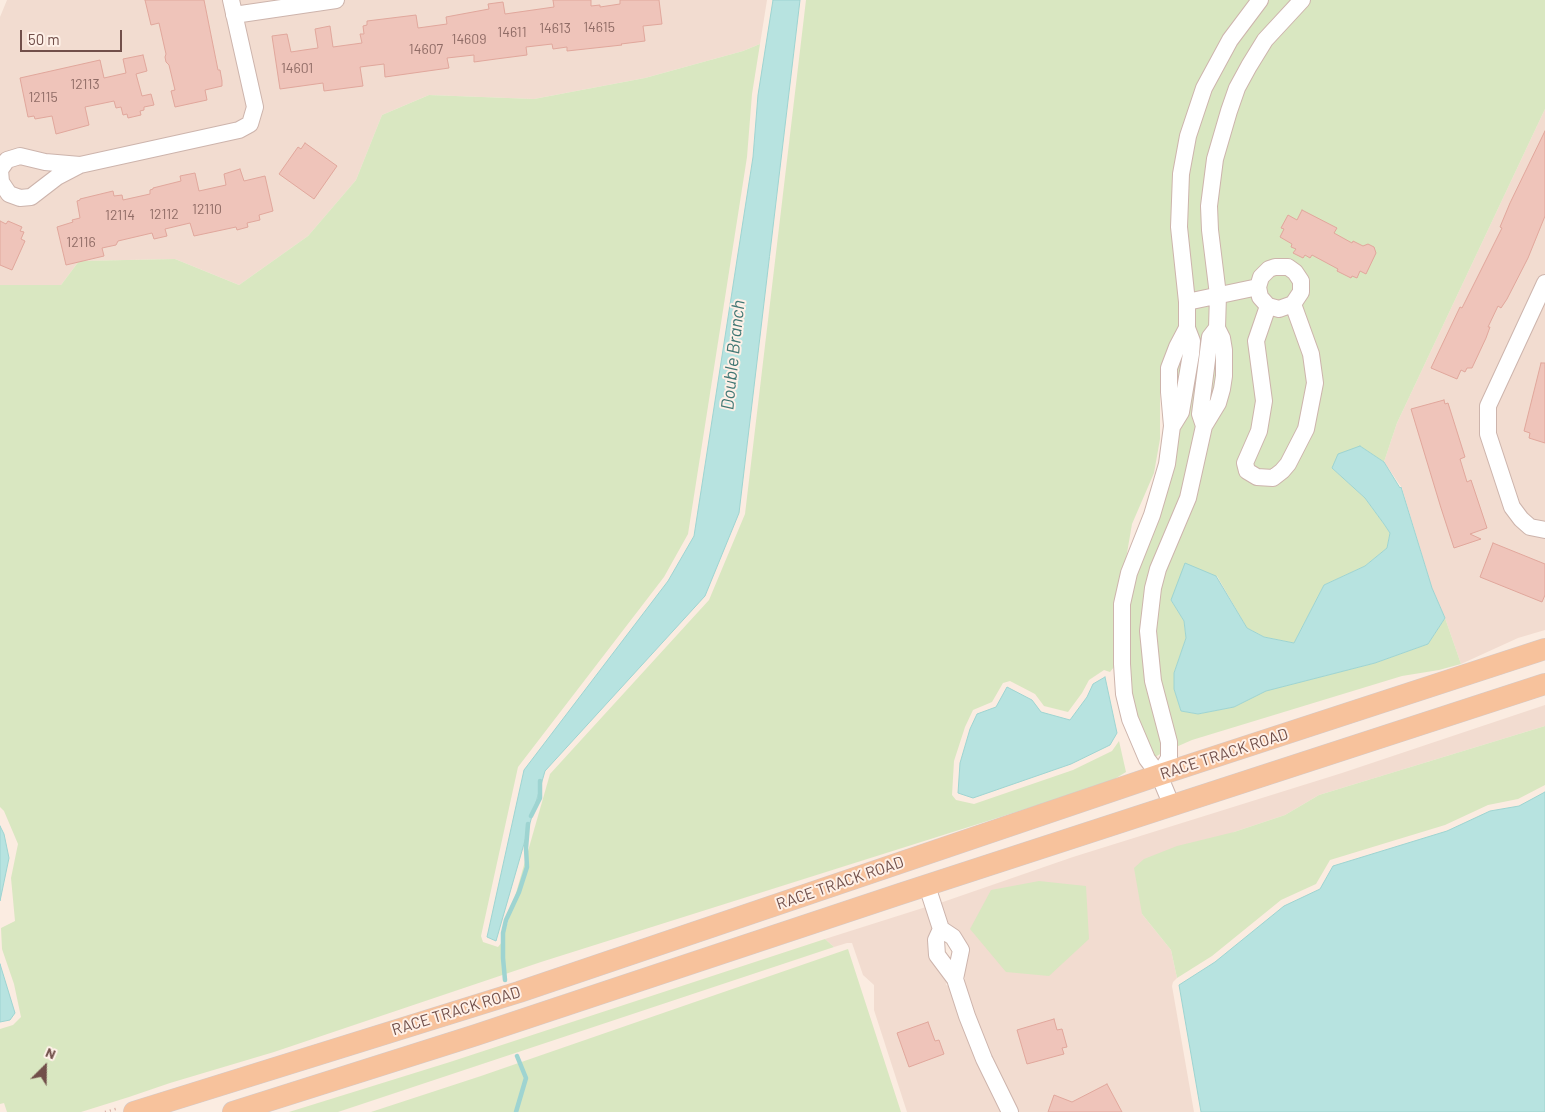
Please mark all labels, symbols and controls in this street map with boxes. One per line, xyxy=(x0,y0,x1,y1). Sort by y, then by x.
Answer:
house number: 14615 xyxy=(583,19,615,35)
scale bar xyxy=(22,20,125,52)
house number: 14613 xyxy=(539,20,571,36)
house number: 14611 xyxy=(497,24,527,40)
text: 50 m xyxy=(28,30,60,48)
house number: 14609 xyxy=(451,31,487,47)
house number: 14607 xyxy=(409,41,443,57)
house number: 14601 xyxy=(281,60,313,76)
house number: 12113 xyxy=(70,76,100,92)
house number: 12115 xyxy=(28,89,58,105)
house number: 12110 xyxy=(192,201,222,217)
house number: 12112 xyxy=(149,206,179,222)
house number: 12114 xyxy=(105,207,135,223)
house number: 12116 xyxy=(66,234,96,250)
water label: Double Branch xyxy=(716,299,750,411)
street label: RACE TRACK ROAD xyxy=(1158,724,1290,784)
street label: RACE TRACK ROAD xyxy=(774,852,906,914)
street label: RACE TRACK ROAD xyxy=(389,982,523,1040)
north arrow xyxy=(20,1042,70,1092)
text: N xyxy=(43,1043,59,1062)

